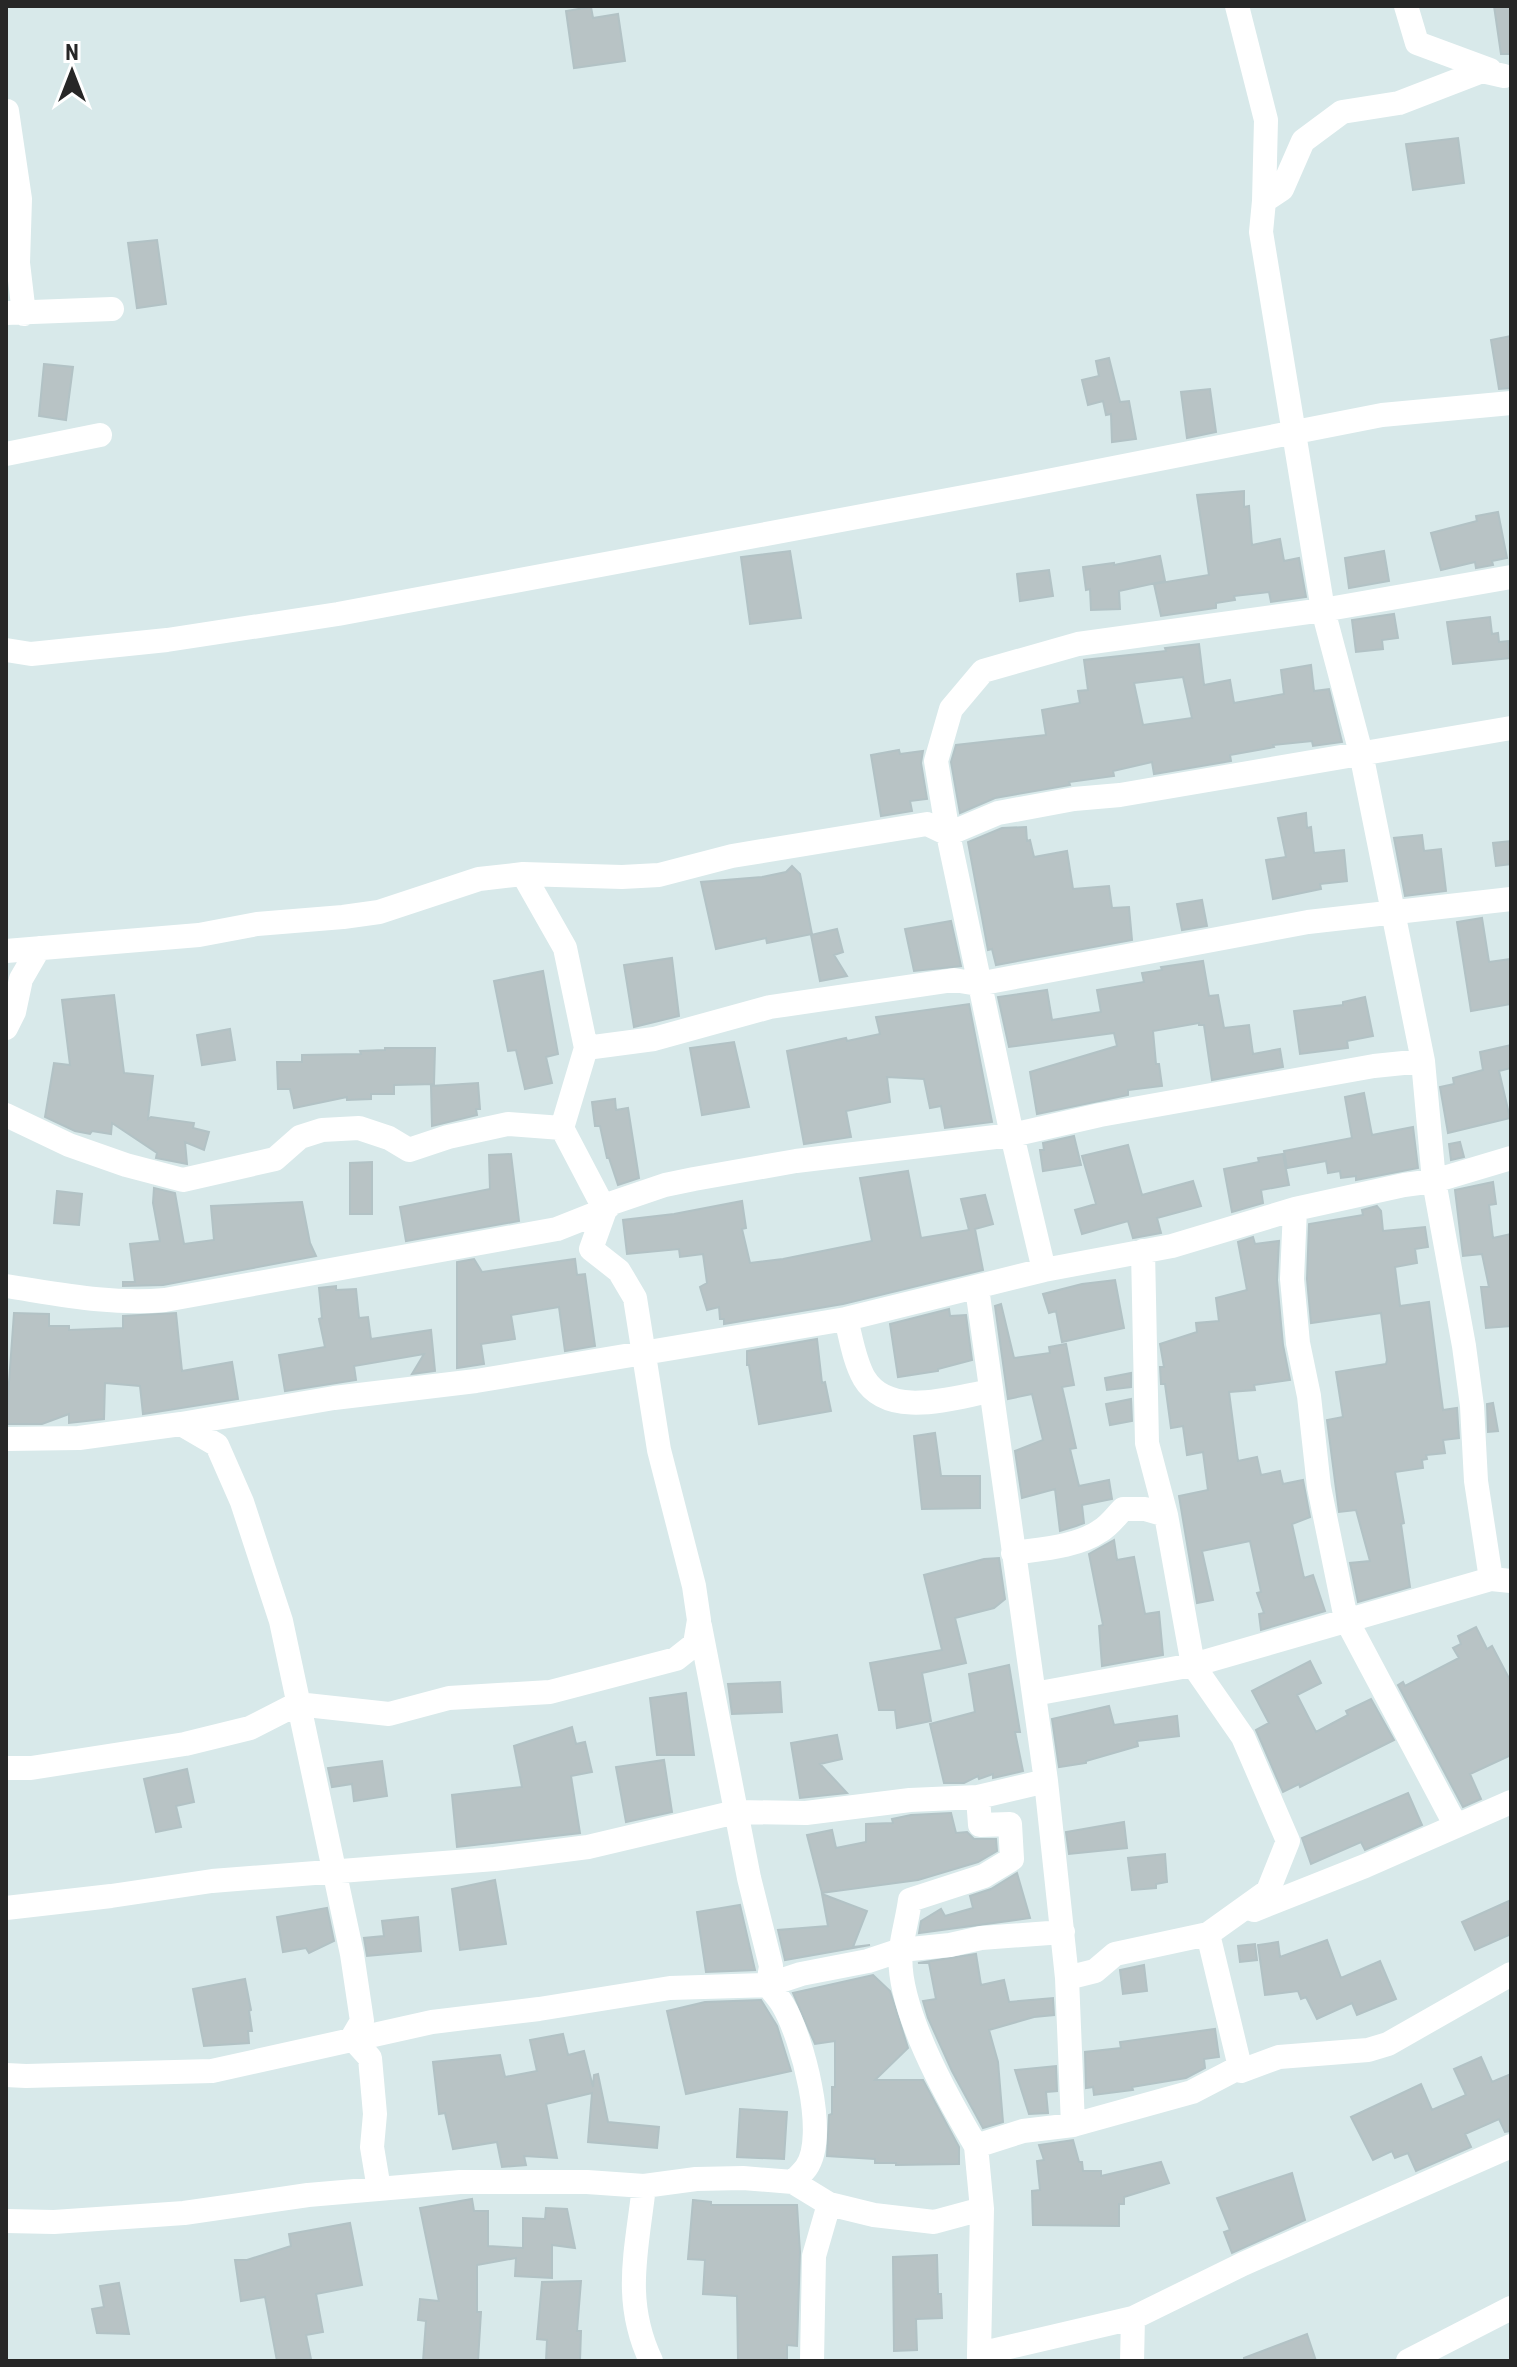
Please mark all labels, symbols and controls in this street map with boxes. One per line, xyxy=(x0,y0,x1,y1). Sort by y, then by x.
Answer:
north arrow xyxy=(32,32,112,112)
text: N xyxy=(65,40,79,65)

